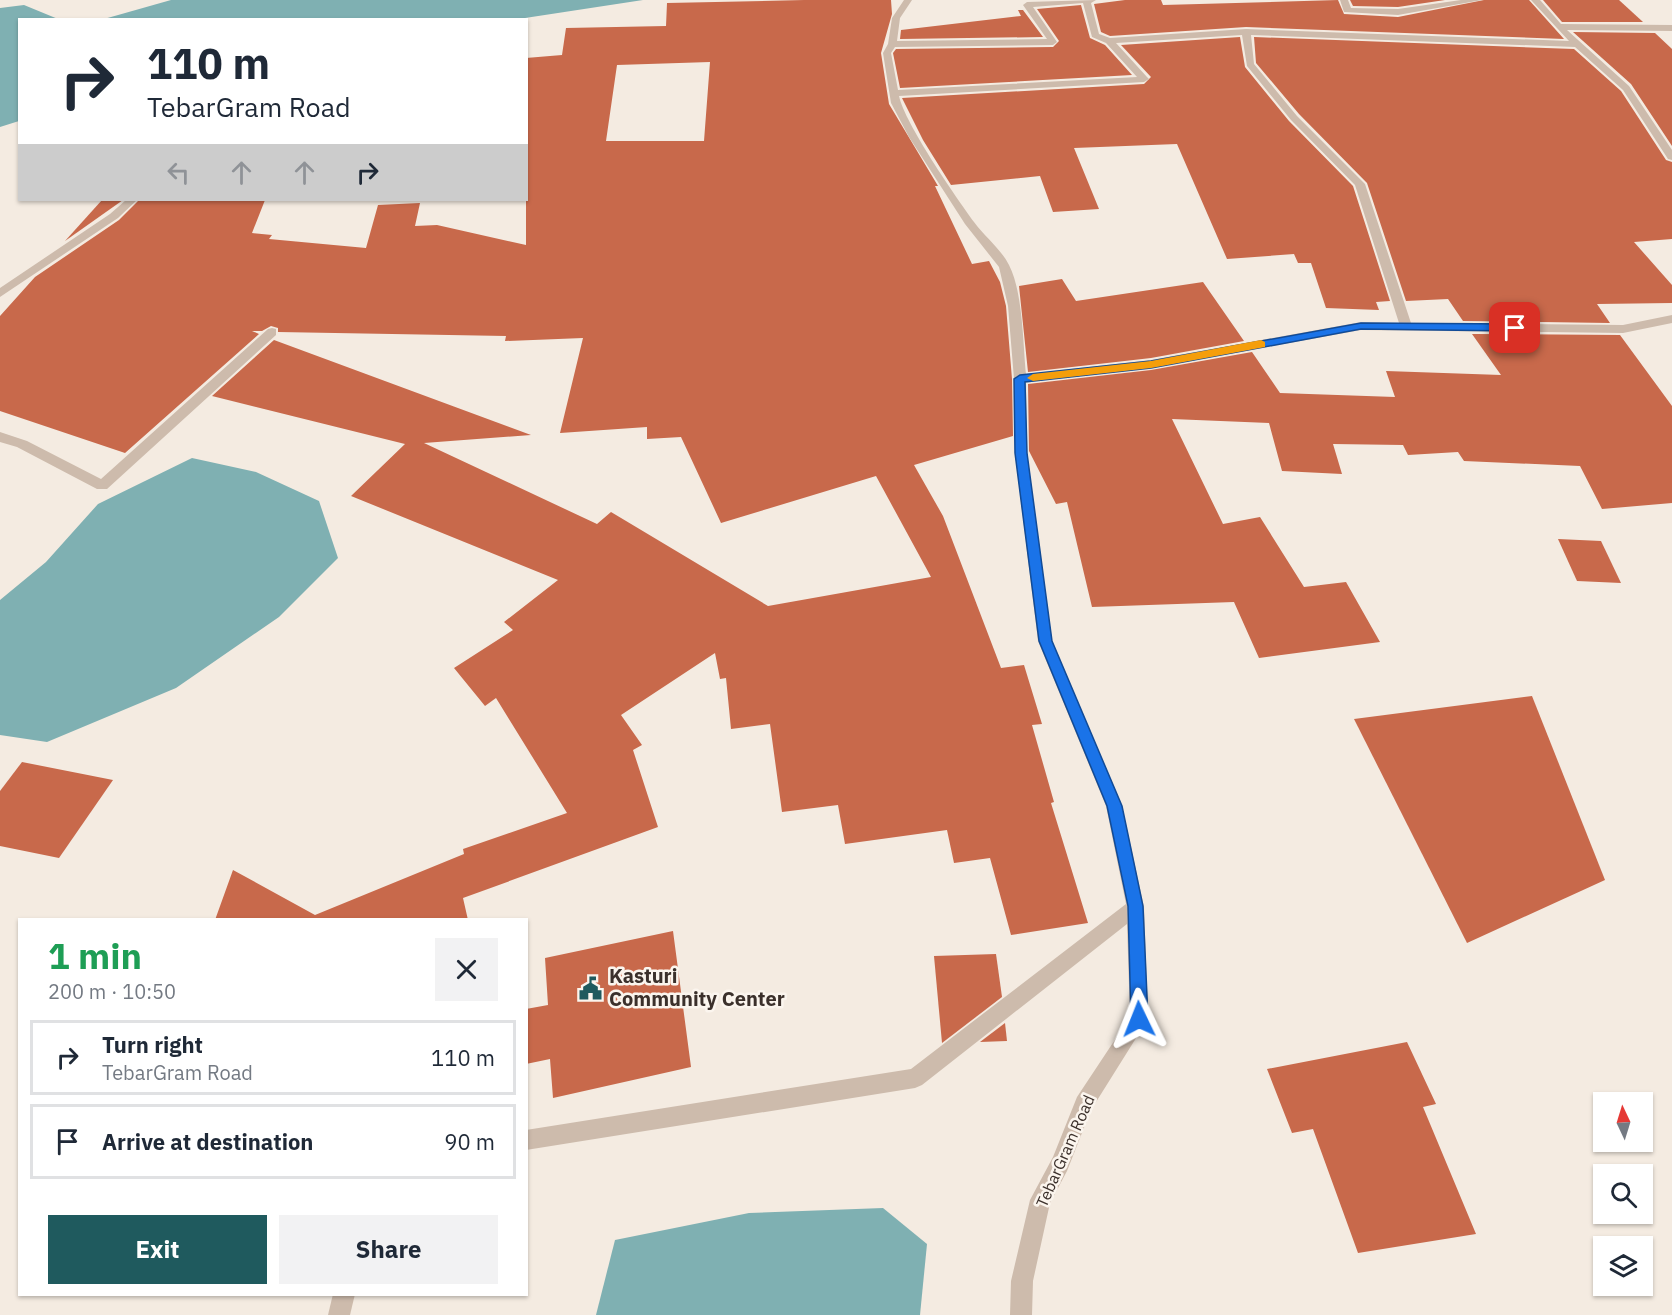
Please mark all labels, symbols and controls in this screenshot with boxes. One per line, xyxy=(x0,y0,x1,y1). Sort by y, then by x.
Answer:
text: 110 m xyxy=(147,36,270,91)
icon: right xyxy=(48,42,126,120)
text: TebarGram Road xyxy=(147,89,351,124)
icon: left xyxy=(162,156,195,189)
icon: ahead xyxy=(225,156,258,189)
icon: ahead xyxy=(288,156,321,189)
icon: right xyxy=(351,156,384,189)
pin xyxy=(1489,302,1540,353)
icon: arrive xyxy=(1498,311,1531,344)
text: 1 min xyxy=(48,932,142,979)
button: close xyxy=(435,938,498,1001)
place label: Kasturi Community Center xyxy=(609,962,785,1012)
public building icon: Kasturi Community Center xyxy=(578,975,604,1001)
text: 200 m · 10:50 xyxy=(48,978,176,1005)
position arrow xyxy=(1107,987,1171,1051)
text: Turn right xyxy=(102,1030,203,1059)
icon: right xyxy=(51,1041,84,1074)
text: 110 m xyxy=(431,1043,495,1072)
text: TebarGram Road xyxy=(102,1059,253,1086)
street label: TebarGram Road xyxy=(1031,1092,1099,1210)
north arrow xyxy=(1593,1092,1653,1152)
map controls xyxy=(1593,1092,1653,1296)
icon: arrive xyxy=(51,1125,84,1158)
text: Arrive at destination xyxy=(102,1127,313,1156)
text: 90 m xyxy=(444,1127,495,1156)
button: search xyxy=(1593,1164,1653,1224)
button: Exit xyxy=(48,1215,267,1284)
button: Share xyxy=(279,1215,498,1284)
button: layers xyxy=(1593,1236,1653,1296)

